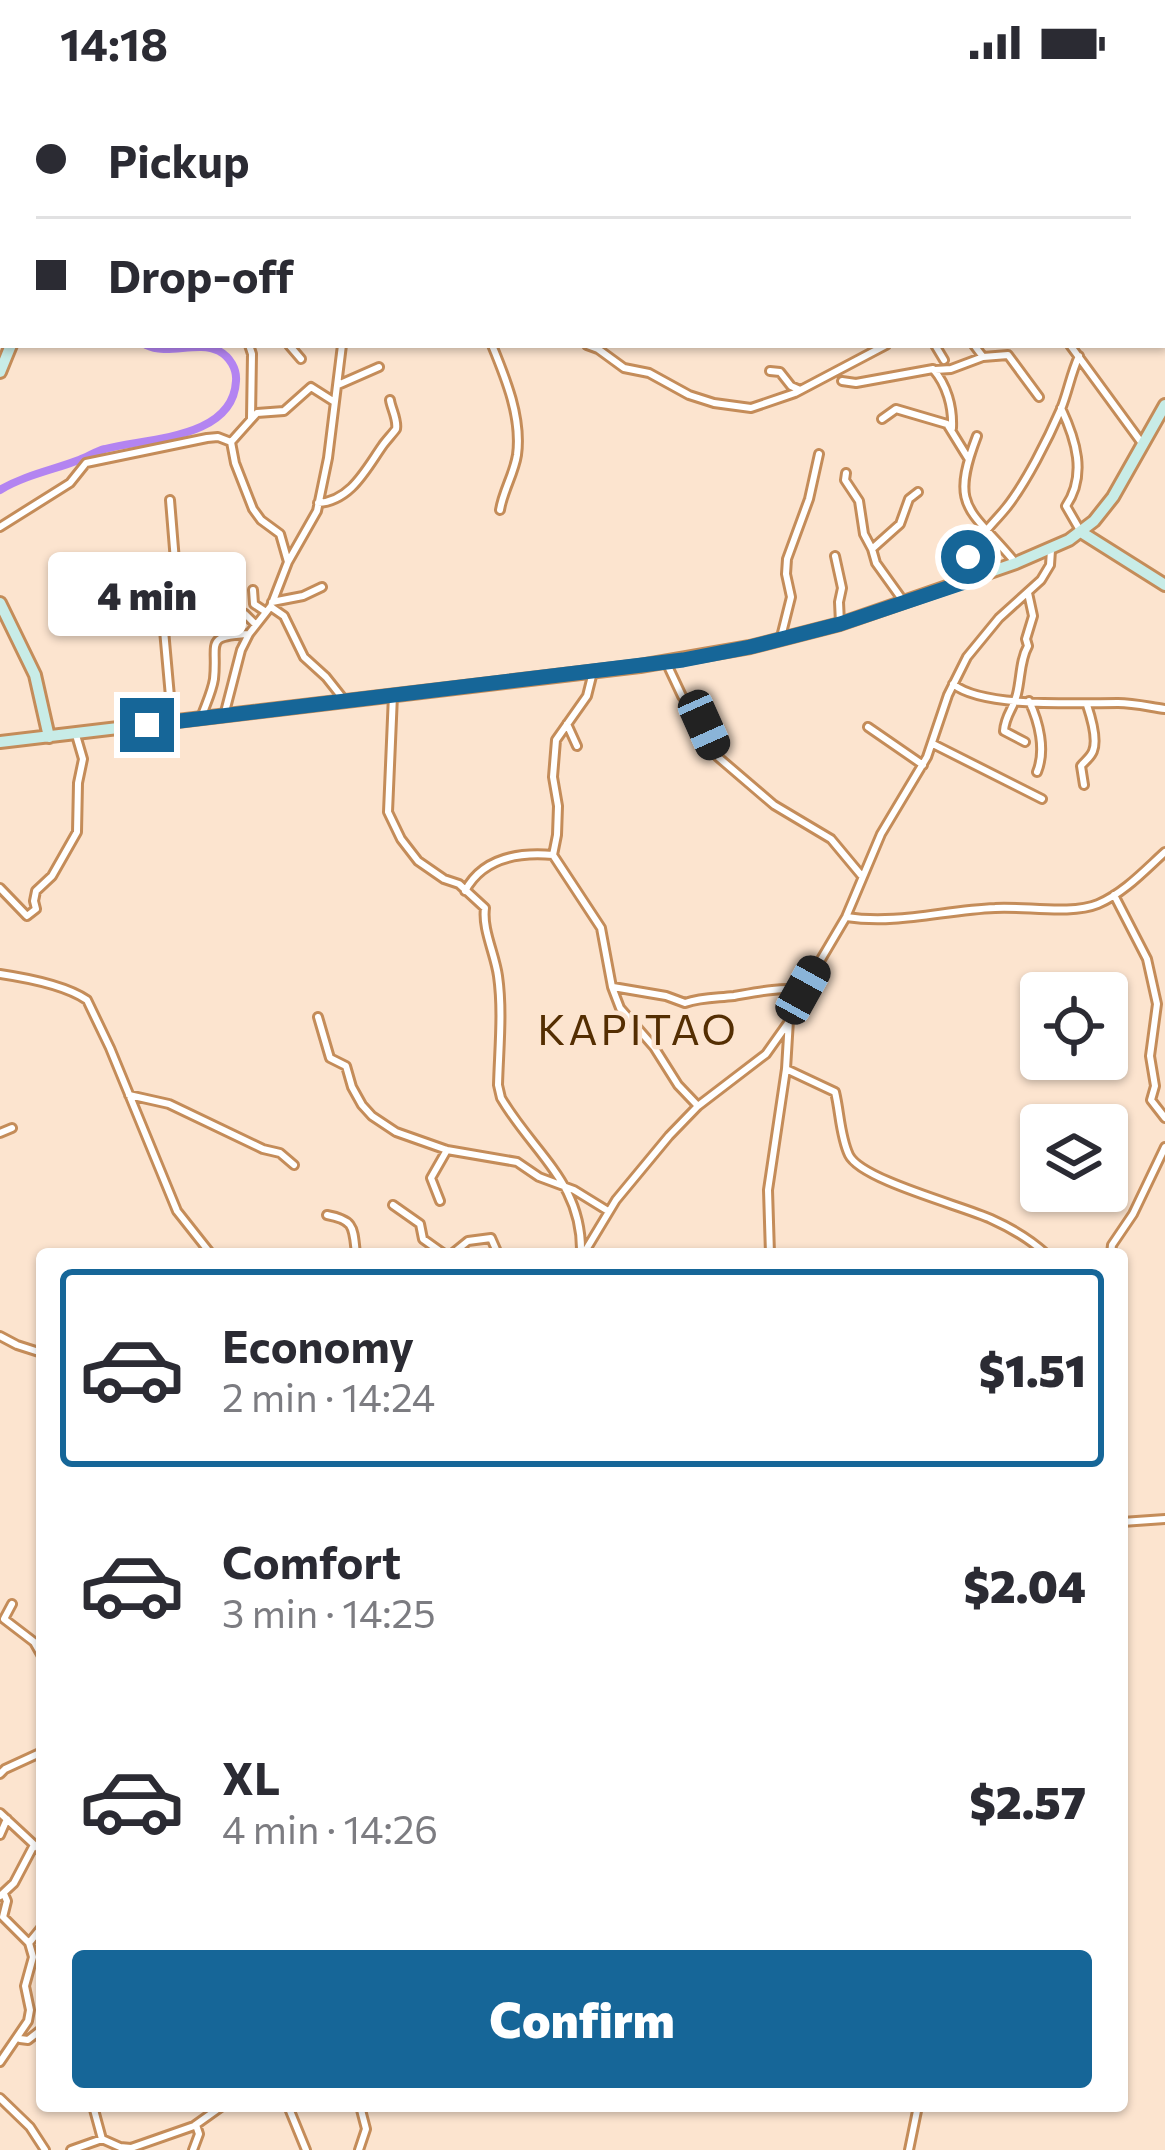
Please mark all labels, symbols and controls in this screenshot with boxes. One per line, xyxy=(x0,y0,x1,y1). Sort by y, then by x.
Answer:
text: 14:18 xyxy=(60,15,168,70)
text: Pickup xyxy=(108,132,250,187)
text: Drop-off xyxy=(108,247,294,302)
route start xyxy=(941,530,995,584)
callout: 4 min xyxy=(48,551,246,635)
text: 4 min xyxy=(97,570,197,618)
car xyxy=(673,685,735,765)
route end xyxy=(120,698,174,752)
car xyxy=(770,950,836,1030)
map controls xyxy=(1020,972,1128,1212)
button: locate xyxy=(1020,972,1128,1080)
district label: KAPITAO xyxy=(537,1002,739,1054)
button: layers xyxy=(1020,1104,1128,1212)
icon: car xyxy=(78,1314,186,1422)
text: Economy xyxy=(222,1317,414,1372)
text: $1.51 xyxy=(979,1341,1086,1396)
text: 2 min · 14:24 xyxy=(222,1372,435,1420)
icon: car xyxy=(78,1530,186,1638)
text: Comfort xyxy=(222,1533,401,1588)
text: $2.04 xyxy=(964,1557,1086,1612)
text: 3 min · 14:25 xyxy=(222,1588,436,1636)
icon: car xyxy=(78,1746,186,1854)
text: XL xyxy=(222,1749,280,1804)
text: $2.57 xyxy=(970,1773,1086,1828)
text: 4 min · 14:26 xyxy=(222,1804,438,1852)
button: Confirm xyxy=(72,1950,1092,2088)

